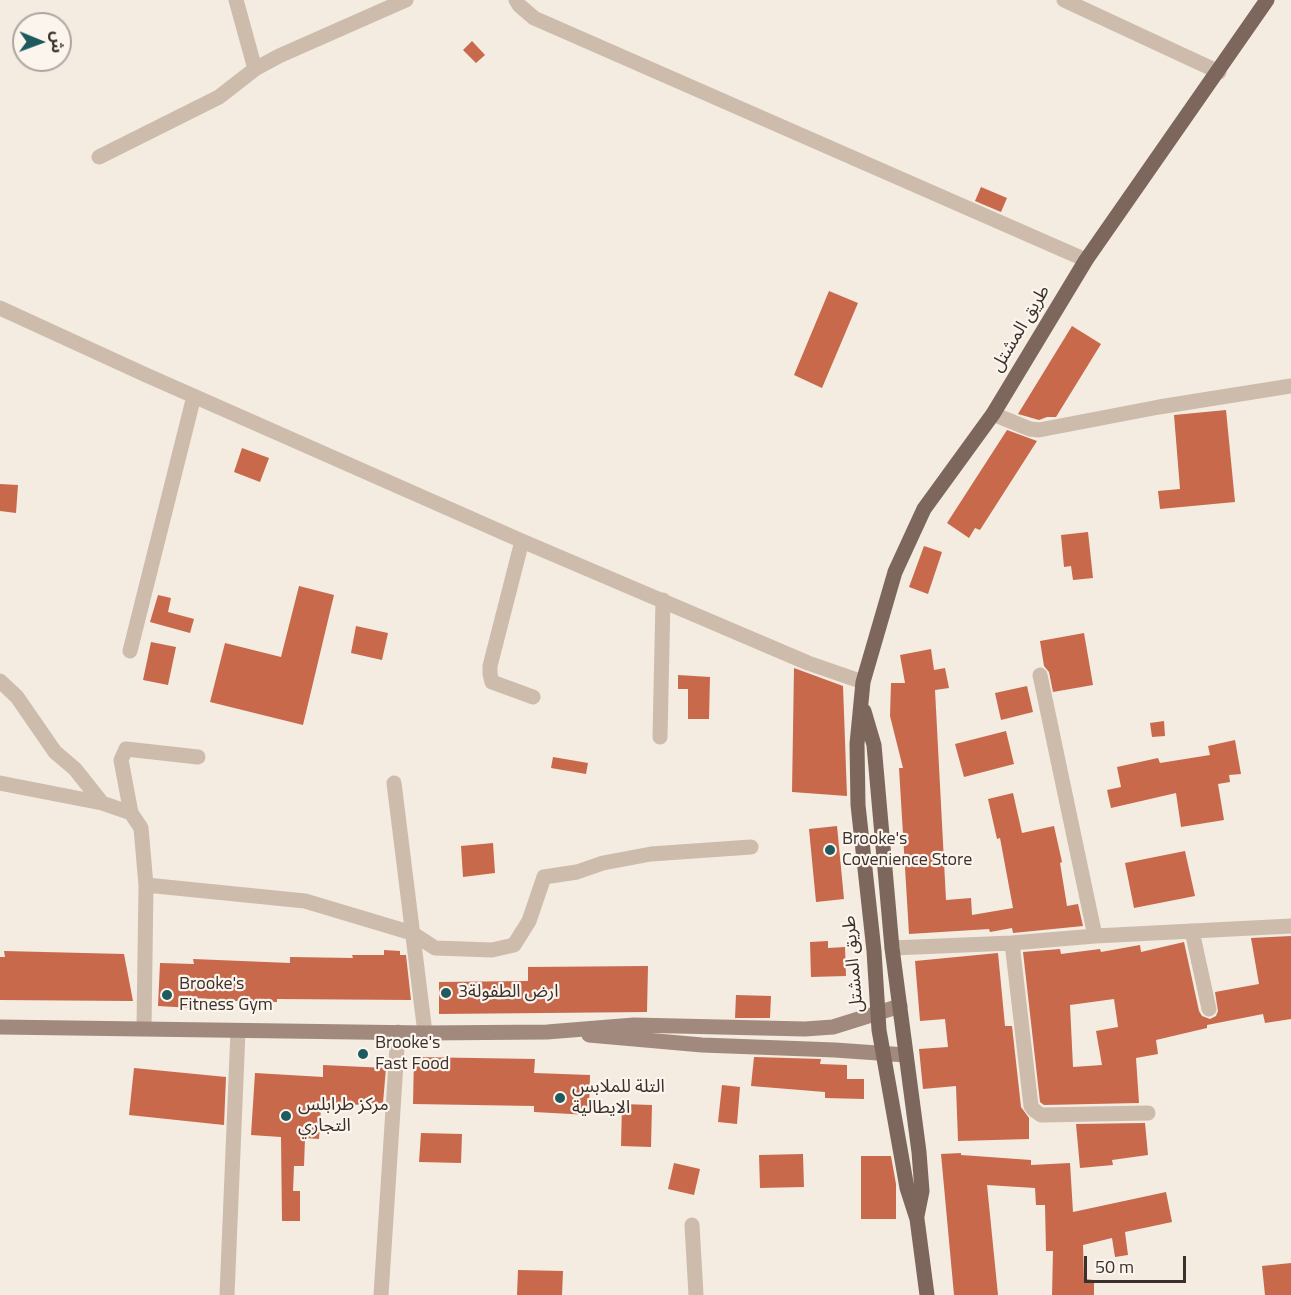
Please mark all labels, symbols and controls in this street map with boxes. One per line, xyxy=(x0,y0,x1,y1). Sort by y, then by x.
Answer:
north arrow xyxy=(12,12,72,72)
text: ش xyxy=(46,31,70,53)
street label: طريق المشتل xyxy=(987,282,1055,376)
place label: Brooke's Covenience Store xyxy=(842,829,972,872)
marker: Brooke's Covenience Store xyxy=(823,843,837,857)
street label: طريق المشتل xyxy=(839,915,869,1013)
place label: Brooke's Fitness Gym xyxy=(179,974,273,1016)
place label: ارض الطفولة3 xyxy=(458,982,558,1004)
marker: ارض الطفولة3 xyxy=(439,986,453,1000)
marker: Brooke's Fitness Gym xyxy=(160,988,174,1002)
place label: Brooke's Fast Food xyxy=(375,1033,449,1076)
marker: Brooke's Fast Food xyxy=(356,1047,370,1061)
place label: التلة للملابس الايطالية xyxy=(572,1077,665,1120)
marker: التلة للملابس الايطالية xyxy=(553,1091,567,1105)
place label: مركز طرابلس التجاري xyxy=(298,1095,389,1138)
marker: مركز طرابلس التجاري xyxy=(279,1109,293,1123)
scale bar xyxy=(1087,1244,1189,1282)
text: 50 m xyxy=(1095,1253,1134,1280)

